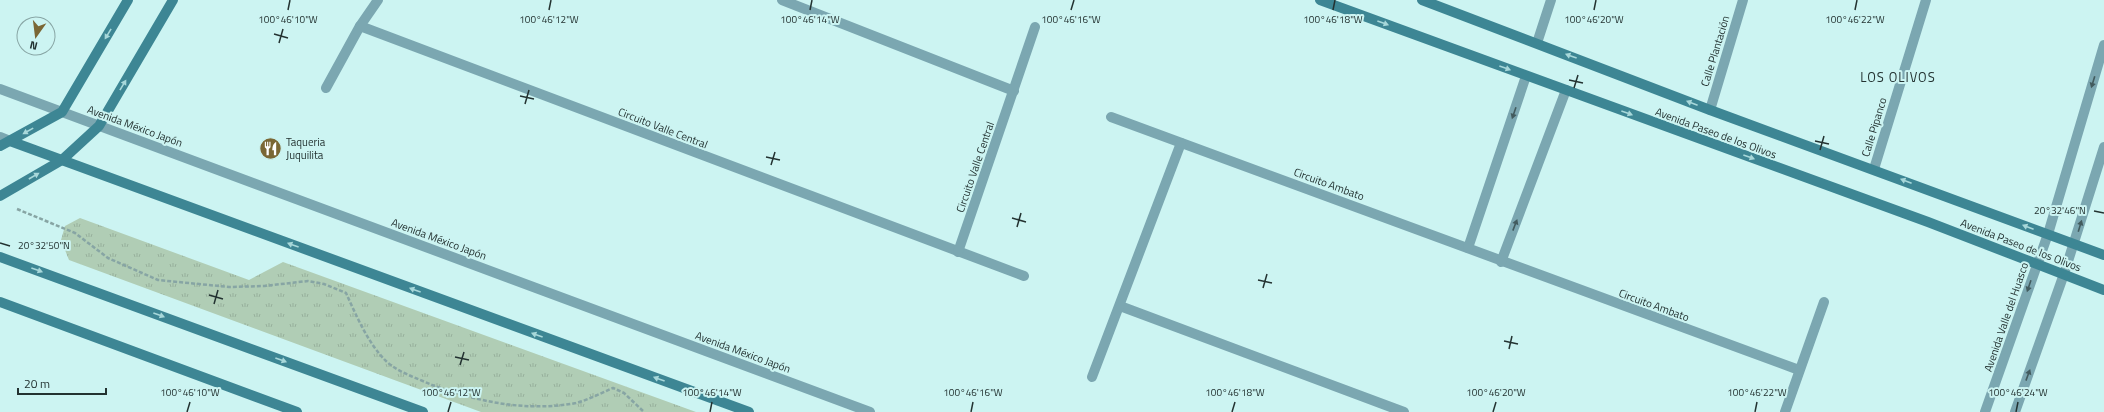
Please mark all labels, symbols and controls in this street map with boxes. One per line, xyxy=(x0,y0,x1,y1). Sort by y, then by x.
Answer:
text: 100°46'10"W xyxy=(258,12,318,27)
text: 100°46'12"W xyxy=(519,12,579,27)
text: 100°46'14"W xyxy=(780,12,840,27)
text: 100°46'16"W xyxy=(1041,12,1101,27)
text: 100°46'18"W xyxy=(1303,12,1363,27)
text: 100°46'20"W xyxy=(1564,12,1624,27)
text: 100°46'22"W xyxy=(1825,12,1885,27)
street label: Calle Plantación xyxy=(1697,14,1733,88)
north arrow xyxy=(16,16,56,56)
one-way arrow xyxy=(1377,21,1389,27)
one-way arrow xyxy=(104,29,112,39)
text: N xyxy=(28,37,39,54)
one-way arrow xyxy=(1565,52,1577,58)
one-way arrow xyxy=(1499,65,1511,71)
district label: LOS OLIVOS xyxy=(1860,67,1936,87)
one-way arrow xyxy=(2090,77,2096,89)
one-way arrow xyxy=(119,79,126,91)
street label: Calle Pipanco xyxy=(1857,95,1891,159)
one-way arrow xyxy=(1686,99,1698,105)
street label: Avenida México Japón xyxy=(85,101,185,151)
street label: Circuito Valle Central xyxy=(616,104,710,152)
street label: Avenida Paseo de los Olivos xyxy=(1653,104,1779,162)
one-way arrow xyxy=(1511,107,1517,119)
one-way arrow xyxy=(1621,110,1633,116)
street label: Circuito Valle Central xyxy=(952,120,998,214)
one-way arrow xyxy=(22,127,33,134)
place label: Taqueria Juquilita xyxy=(286,134,326,163)
restaurant icon: Taqueria Juquilita xyxy=(257,135,283,161)
one-way arrow xyxy=(1743,155,1755,161)
street label: Circuito Ambato xyxy=(1292,164,1367,204)
one-way arrow xyxy=(28,173,40,180)
one-way arrow xyxy=(1900,177,1912,183)
text: 20°32'46"N xyxy=(2034,203,2086,218)
street label: Avenida México Japón xyxy=(389,214,489,264)
street label: Avenida Paseo de los Olivos xyxy=(1958,215,2084,275)
one-way arrow xyxy=(1512,219,1518,231)
one-way arrow xyxy=(2077,220,2083,232)
one-way arrow xyxy=(2022,223,2034,229)
text: 20°32'50"N xyxy=(18,238,70,253)
one-way arrow xyxy=(287,242,299,248)
street label: Avenida Valle del Huasco xyxy=(1980,260,2032,374)
one-way arrow xyxy=(31,268,43,274)
one-way arrow xyxy=(2025,281,2031,293)
street label: Circuito Ambato xyxy=(1617,285,1692,325)
one-way arrow xyxy=(409,286,421,292)
one-way arrow xyxy=(153,312,165,318)
street label: Avenida México Japón xyxy=(693,327,793,377)
one-way arrow xyxy=(531,331,543,337)
one-way arrow xyxy=(275,357,287,363)
one-way arrow xyxy=(2026,369,2032,381)
scale bar xyxy=(18,370,106,396)
text: 20 m xyxy=(24,374,50,393)
one-way arrow xyxy=(653,376,665,382)
text: 100°46'10"W xyxy=(160,385,220,400)
text: 100°46'12"W xyxy=(421,385,481,400)
text: 100°46'14"W xyxy=(682,385,742,400)
text: 100°46'16"W xyxy=(943,385,1003,400)
text: 100°46'18"W xyxy=(1205,385,1265,400)
text: 100°46'20"W xyxy=(1466,385,1526,400)
text: 100°46'22"W xyxy=(1727,385,1787,400)
text: 100°46'24"W xyxy=(1988,385,2048,400)

